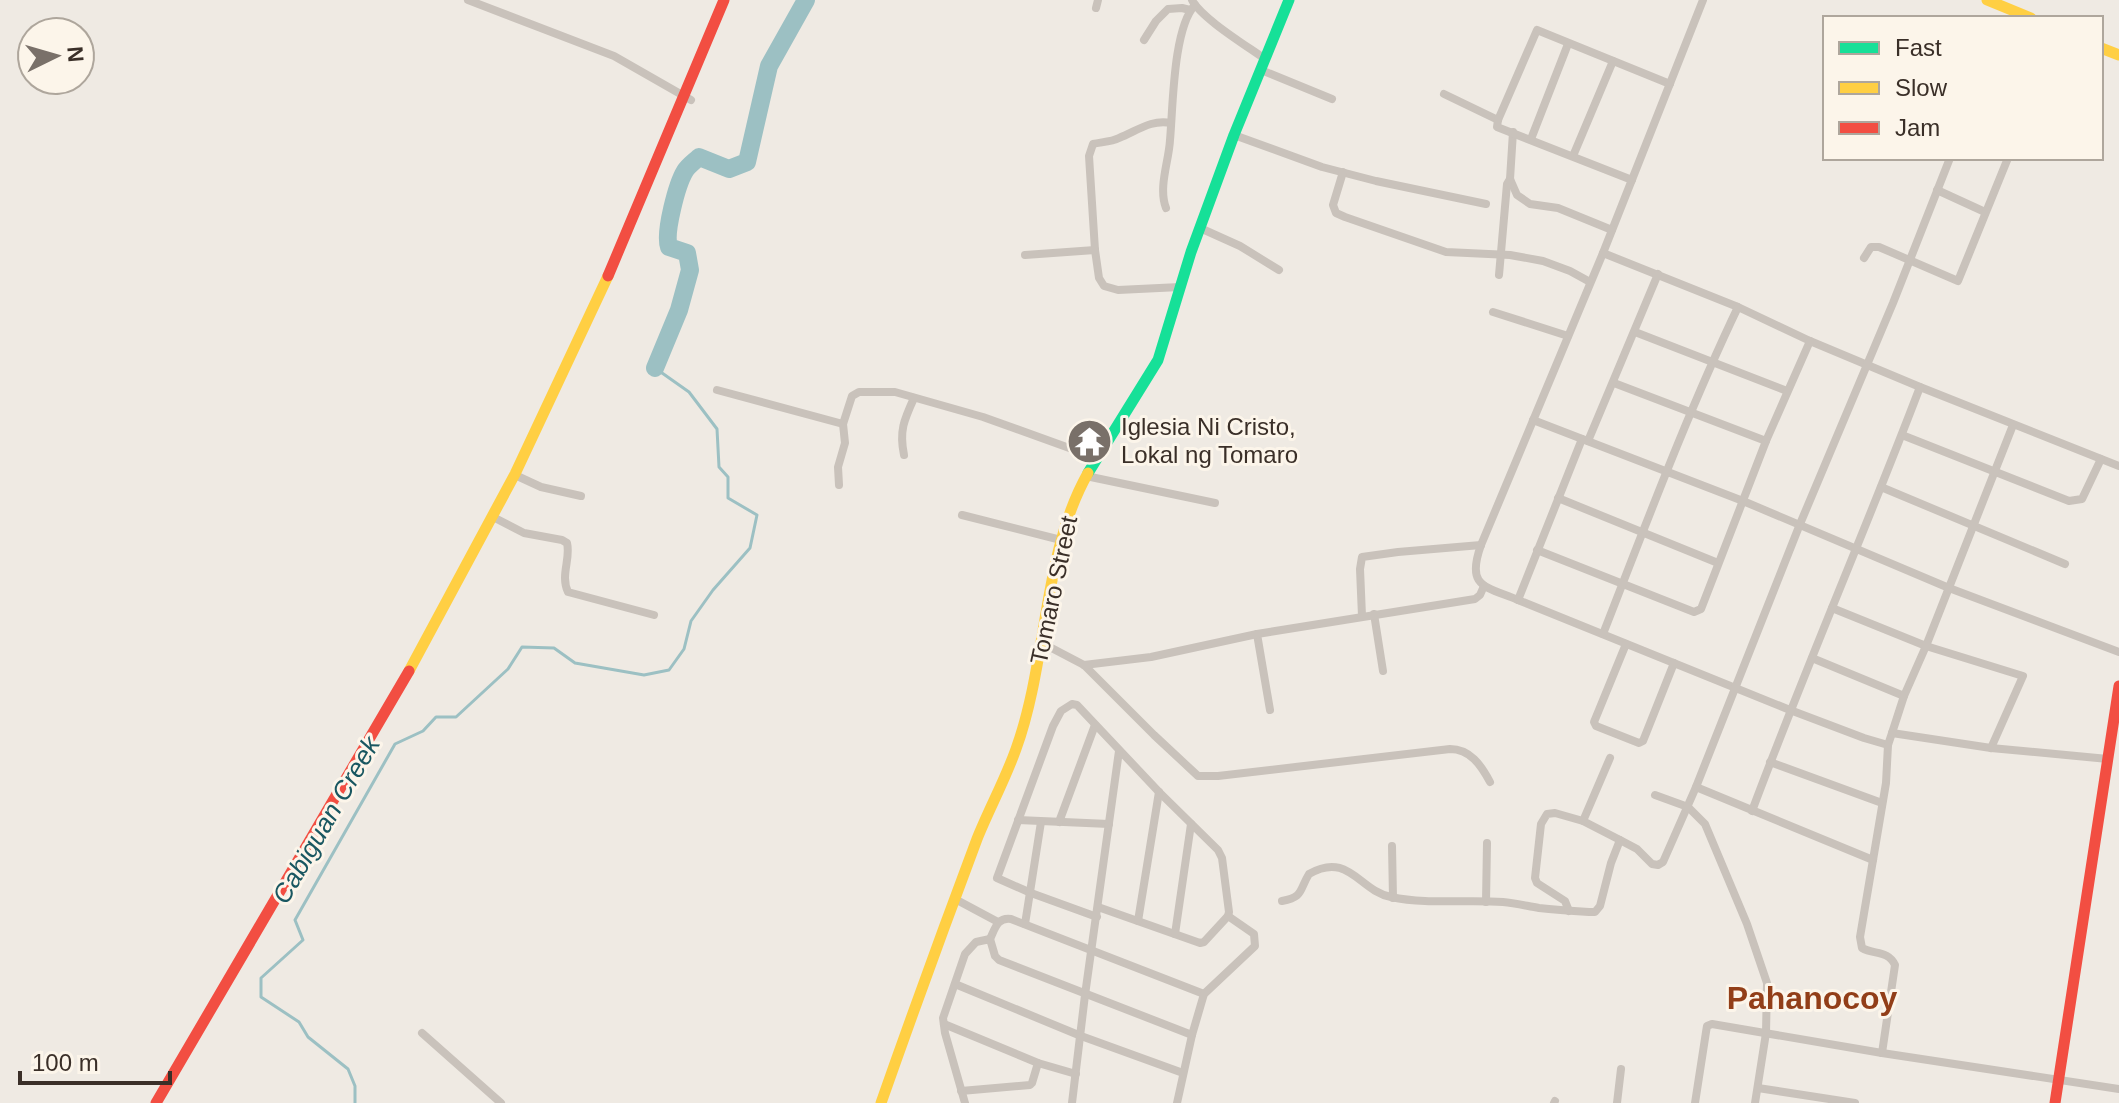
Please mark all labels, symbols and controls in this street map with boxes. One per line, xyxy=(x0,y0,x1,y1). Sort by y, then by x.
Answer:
north arrow xyxy=(16,16,96,96)
legend xyxy=(1823,16,2103,160)
text: Fast xyxy=(1895,34,1942,61)
text: N xyxy=(62,45,89,63)
text: Slow xyxy=(1895,74,1948,101)
text: Jam xyxy=(1895,114,1940,141)
place label: Iglesia Ni Cristo, Lokal ng Tomaro xyxy=(1121,413,1298,468)
temple icon: Iglesia Ni Cristo, Lokal ng Tomaro xyxy=(1066,417,1114,465)
street label: Tomaro Street xyxy=(1025,513,1082,666)
water label: Cabiguan Creek xyxy=(266,729,387,909)
district label: Pahanocoy xyxy=(1727,980,1898,1016)
scale bar xyxy=(20,1035,170,1085)
text: 100 m xyxy=(32,1049,99,1076)

